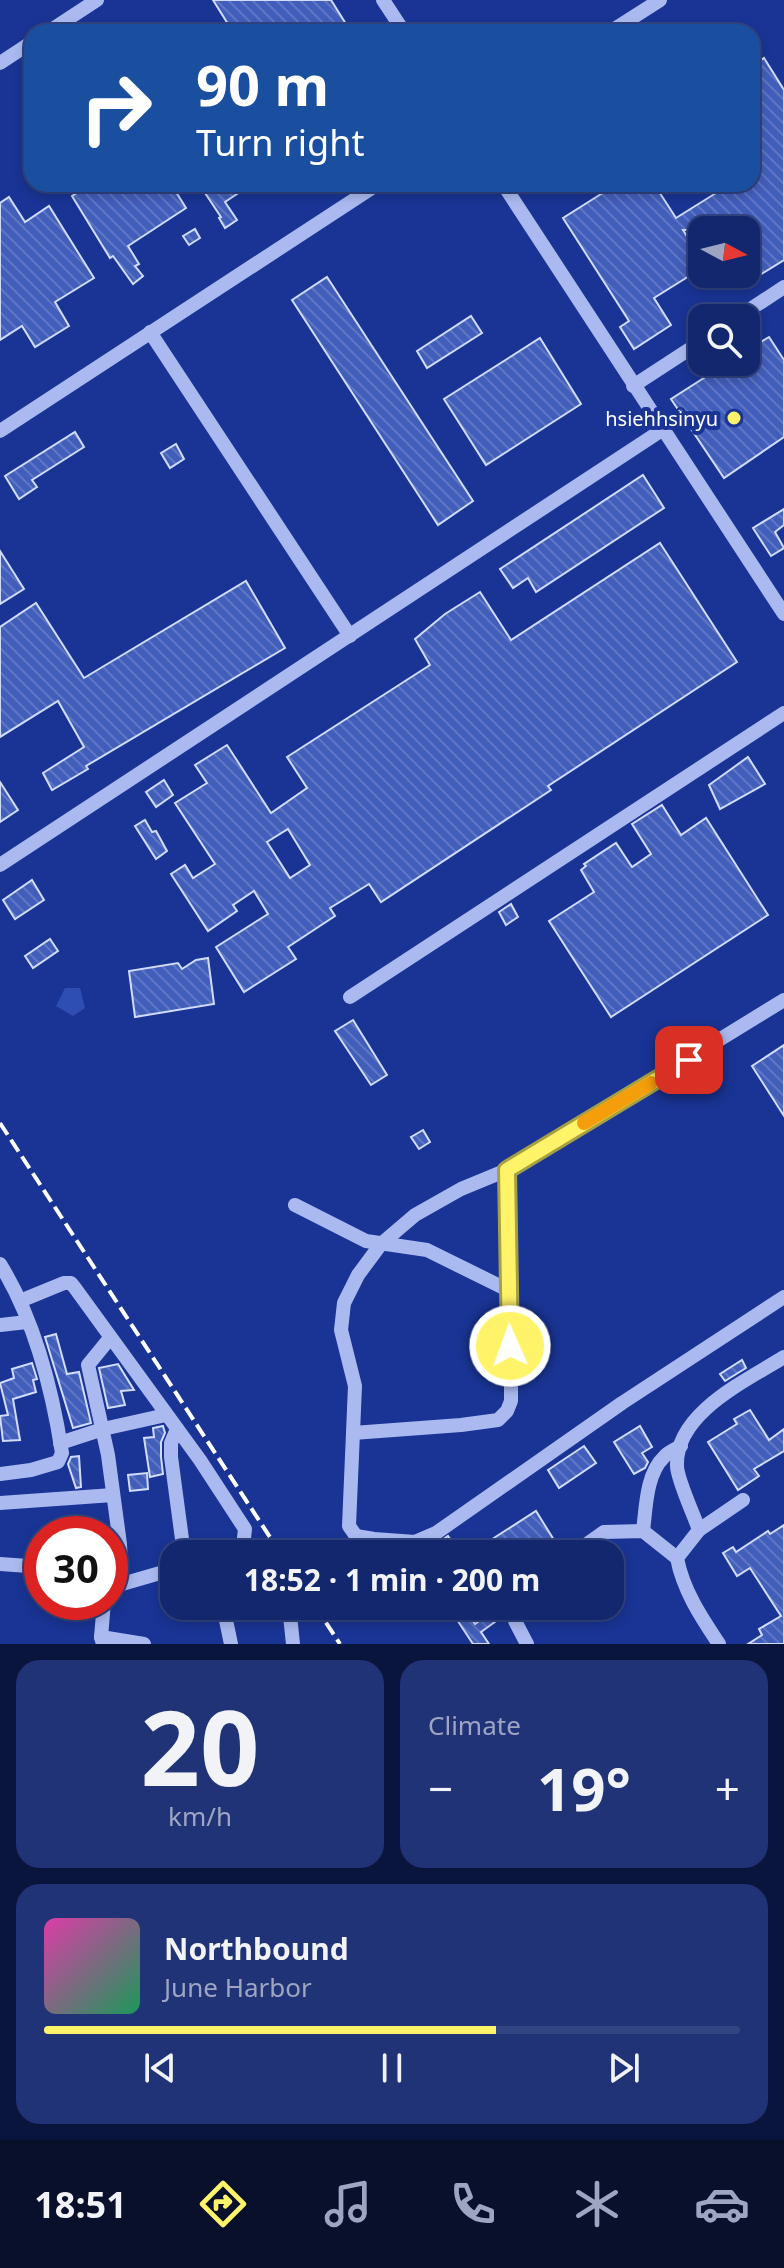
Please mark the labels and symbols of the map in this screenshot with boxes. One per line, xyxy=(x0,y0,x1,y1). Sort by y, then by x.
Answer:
north arrow xyxy=(688,216,760,288)
place label: hsiehhsinyu xyxy=(605,405,718,432)
marker: hsiehhsinyu xyxy=(725,409,743,427)
pin xyxy=(655,1026,723,1094)
position arrow xyxy=(468,1304,552,1388)
speed limit sign: 30 xyxy=(24,1516,128,1620)

